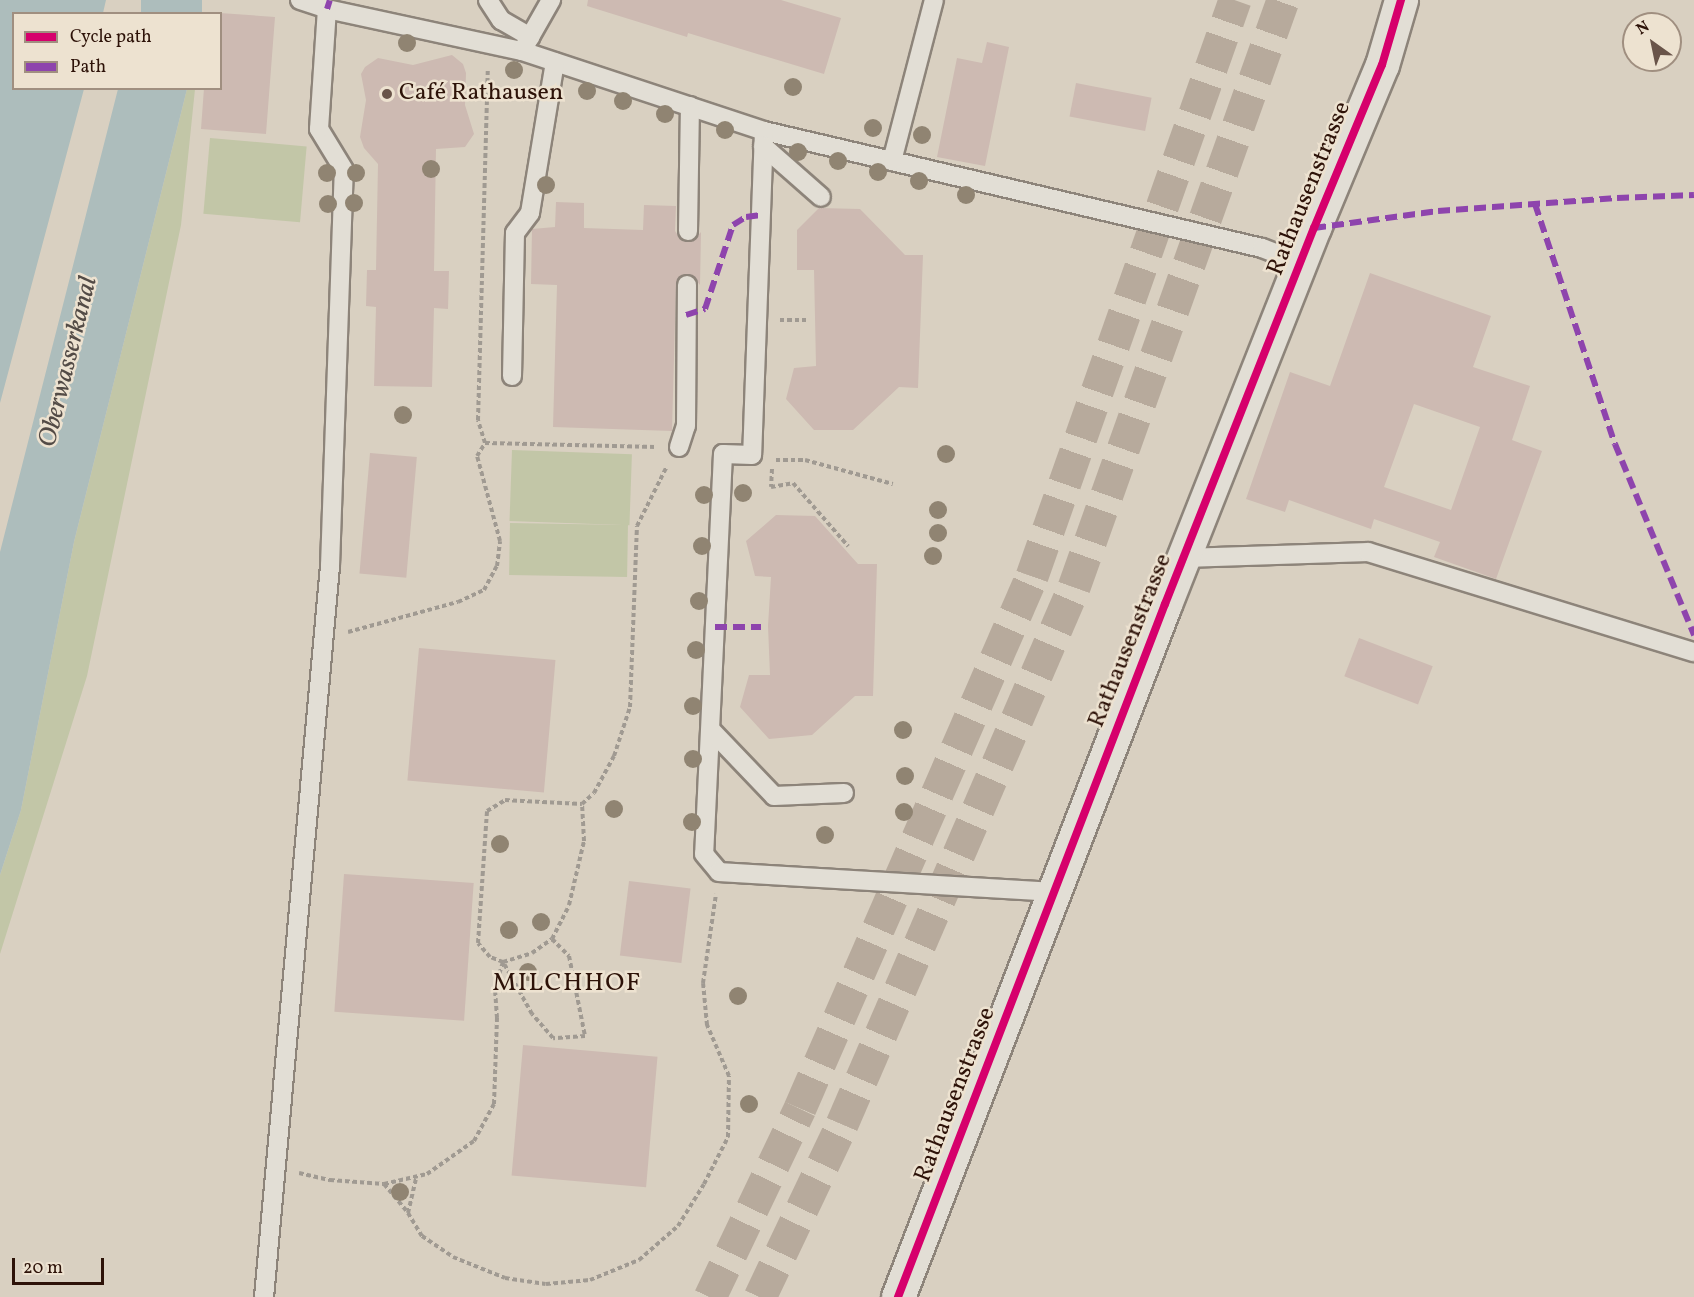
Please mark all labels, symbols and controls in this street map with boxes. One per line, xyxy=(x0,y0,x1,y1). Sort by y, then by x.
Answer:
legend xyxy=(12,12,222,90)
north arrow xyxy=(1622,12,1682,72)
text: N xyxy=(1632,16,1654,41)
text: Cycle path xyxy=(70,25,152,50)
text: Path xyxy=(70,55,106,80)
place label: Café Rathausen xyxy=(399,80,563,108)
marker: Café Rathausen xyxy=(380,87,394,101)
street label: Rathausenstrasse xyxy=(1262,98,1358,280)
water label: Oberwasserkanal xyxy=(33,273,105,451)
street label: Rathausenstrasse xyxy=(1083,550,1179,732)
district label: MILCHHOF xyxy=(492,968,642,1000)
street label: Rathausenstrasse xyxy=(909,1004,1003,1186)
scale bar xyxy=(15,1246,106,1284)
text: 20 m xyxy=(23,1256,63,1281)

